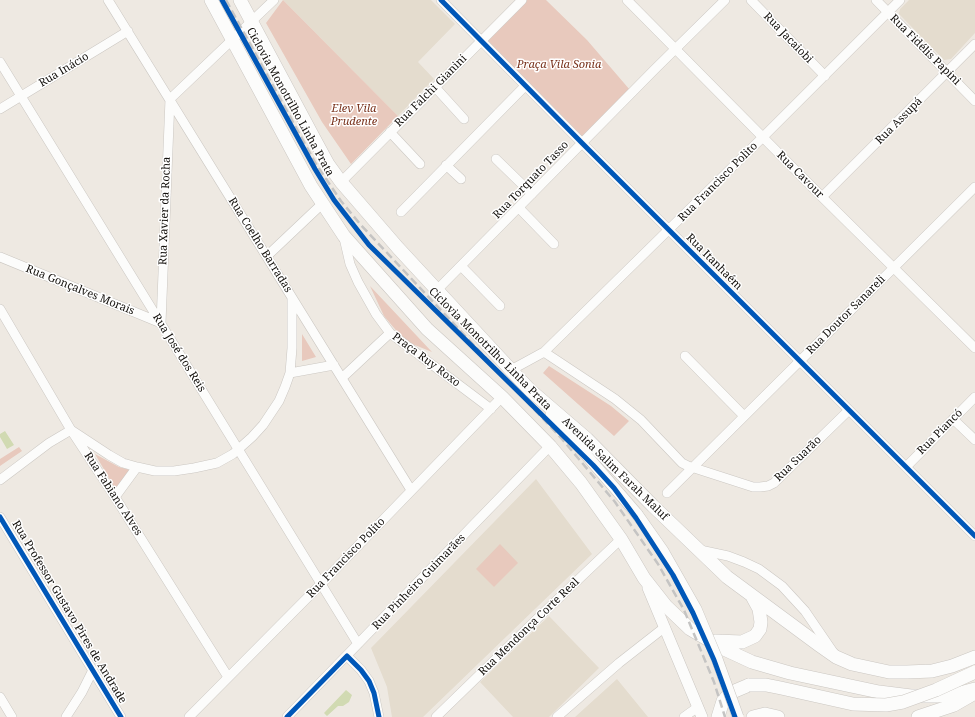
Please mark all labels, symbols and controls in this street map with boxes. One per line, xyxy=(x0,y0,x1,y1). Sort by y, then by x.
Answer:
street label: Rua Jacaiobi xyxy=(761,10,815,66)
street label: Rua Fidélis Papini xyxy=(887,12,963,88)
street label: Ciclovia Monotrilho Linha Prata xyxy=(243,25,337,179)
street label: Rua Inácio xyxy=(37,50,91,90)
street label: Rua Falchi Gianini xyxy=(392,52,470,130)
park label: Praça Vila Sonia xyxy=(517,58,601,72)
street label: Rua Assupá xyxy=(873,95,925,147)
park label: Elev Vila Prudente xyxy=(331,102,377,128)
street label: Rua Torquato Tasso xyxy=(491,138,571,222)
street label: Rua Francisco Polito xyxy=(676,140,760,224)
street label: Rua Cavour xyxy=(774,149,826,201)
street label: Rua Xavier da Rocha xyxy=(157,157,173,265)
street label: Rua Coelho Barradas xyxy=(225,195,295,295)
street label: Rua Itanhaém xyxy=(683,231,745,293)
street label: Rua Gonçalves Morais xyxy=(24,262,136,318)
street label: Rua Doutor Sanareli xyxy=(804,273,888,357)
street label: Ciclovia Monotrilho Linha Prata xyxy=(426,285,554,413)
street label: Rua José dos Reis xyxy=(150,311,208,395)
street label: Praça Ruy Roxo xyxy=(389,330,463,390)
street label: Rua Piancó xyxy=(915,407,965,457)
street label: Avenida Salim Farah Maluf xyxy=(559,415,671,523)
street label: Rua Suarão xyxy=(772,433,824,485)
street label: Rua Fabiano Alves xyxy=(81,450,145,538)
street label: Rua Francisco Polito xyxy=(304,515,388,601)
street label: Rua Professor Gustavo Pires de Andrade xyxy=(9,518,129,706)
street label: Rua Pinheiro Guimarães xyxy=(370,531,468,633)
street label: Rua Mendonça Corte Real xyxy=(476,575,582,679)

